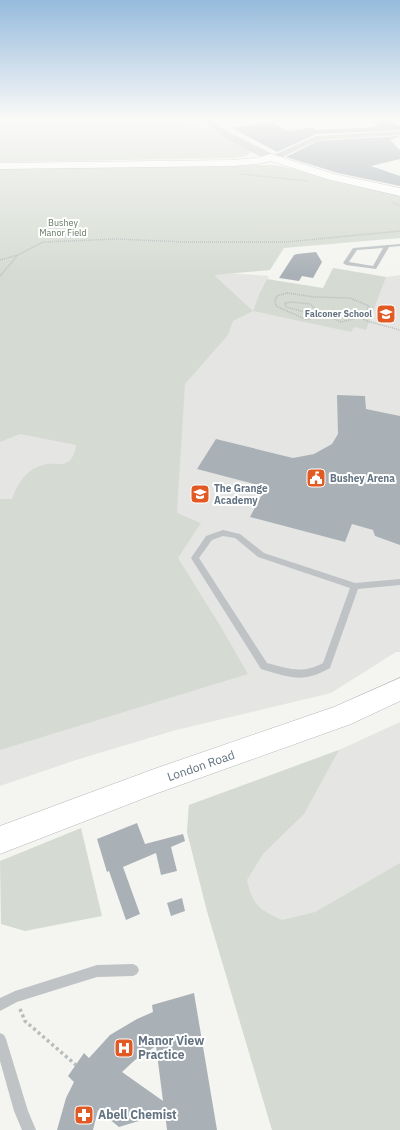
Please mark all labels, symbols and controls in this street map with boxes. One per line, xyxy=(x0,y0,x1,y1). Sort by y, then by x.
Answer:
park label: Bushey Manor Field xyxy=(39,217,87,238)
school or university icon: Falconer School xyxy=(375,303,397,325)
place label: Falconer School xyxy=(305,308,372,319)
public building icon: Bushey Arena xyxy=(305,467,327,489)
place label: Bushey Arena xyxy=(330,472,395,485)
place label: The Grange Academy xyxy=(214,482,268,507)
school or university icon: The Grange Academy xyxy=(189,483,211,505)
street label: London Road xyxy=(165,747,237,784)
place label: Manor View Practice xyxy=(138,1033,204,1062)
hospital icon: Manor View Practice xyxy=(113,1037,135,1059)
pharmacy icon: Abell Chemist xyxy=(73,1104,95,1126)
place label: Abell Chemist xyxy=(98,1107,177,1122)

